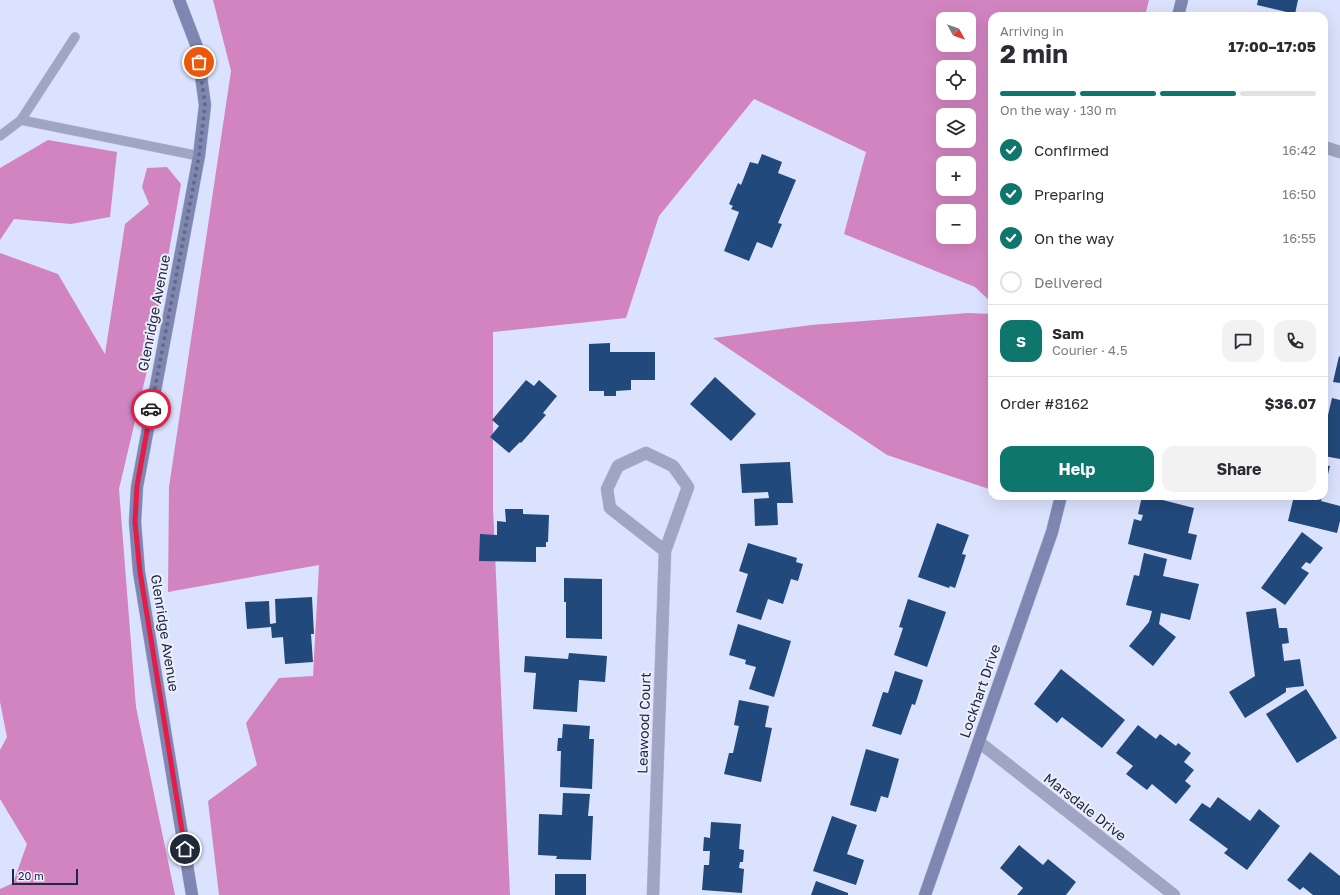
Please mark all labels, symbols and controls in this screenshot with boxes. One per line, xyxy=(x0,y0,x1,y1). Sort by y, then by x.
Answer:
north arrow xyxy=(936,12,976,52)
map controls xyxy=(936,12,976,244)
text: Arriving in xyxy=(1000,23,1064,39)
text: 17:00–17:05 xyxy=(1228,37,1316,55)
text: 2 min xyxy=(1000,38,1068,69)
pin xyxy=(182,45,216,79)
icon: bag xyxy=(188,51,210,73)
button: locate xyxy=(936,60,976,100)
text: On the way · 130 m xyxy=(1000,102,1117,118)
button: layers xyxy=(936,108,976,148)
icon: check xyxy=(1000,139,1022,161)
text: Confirmed xyxy=(1034,141,1109,159)
text: 16:42 xyxy=(1282,142,1316,158)
button: + xyxy=(936,156,976,196)
icon: check xyxy=(1000,183,1022,205)
text: Preparing xyxy=(1034,185,1104,203)
text: 16:50 xyxy=(1282,186,1316,202)
button: − xyxy=(936,204,976,244)
icon: check xyxy=(1000,227,1022,249)
text: On the way xyxy=(1034,229,1114,247)
text: 16:55 xyxy=(1283,230,1316,246)
street label: Glenridge Avenue xyxy=(134,253,173,373)
text: Delivered xyxy=(1034,273,1102,291)
button: chat xyxy=(1222,320,1264,362)
button: phone xyxy=(1274,320,1316,362)
text: Sam xyxy=(1052,324,1084,342)
text: S xyxy=(1016,332,1026,350)
text: Courier · 4.5 xyxy=(1052,342,1127,358)
courier xyxy=(131,389,171,429)
text: Order #8162 xyxy=(1000,394,1089,412)
text: $36.07 xyxy=(1265,394,1316,412)
icon: car xyxy=(140,398,162,420)
button: Help xyxy=(1000,446,1154,492)
button: Share xyxy=(1162,446,1316,492)
street label: Glenridge Avenue xyxy=(148,573,183,693)
street label: Lockhart Drive xyxy=(956,642,1003,740)
street label: Leawood Court xyxy=(633,672,654,774)
street label: Marsdale Drive xyxy=(1041,769,1130,844)
pin xyxy=(168,832,202,866)
icon: home xyxy=(174,838,196,860)
scale bar xyxy=(12,867,78,886)
text: 20 m xyxy=(18,869,44,882)

